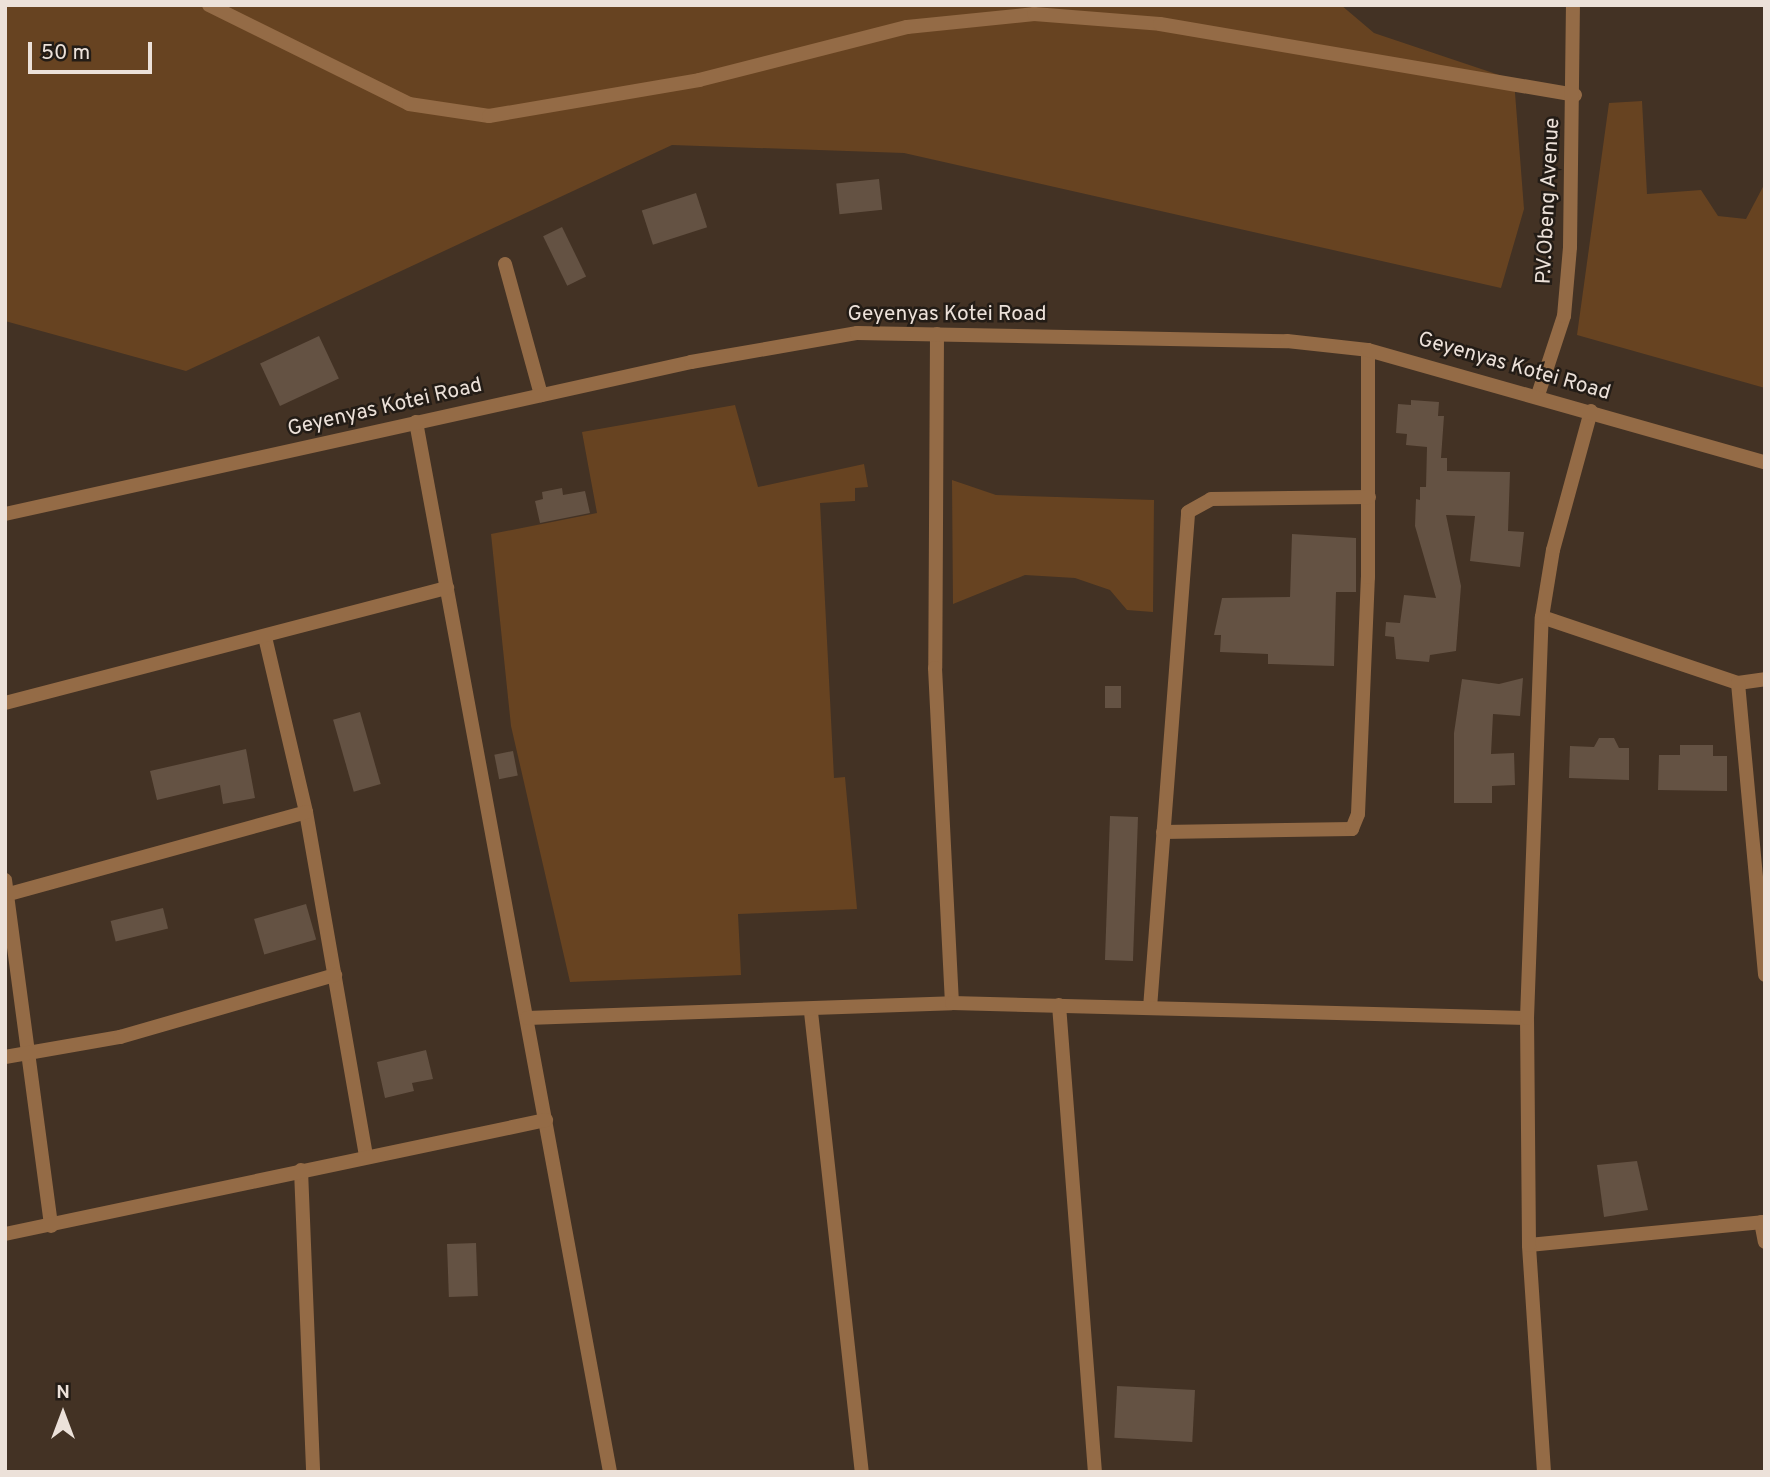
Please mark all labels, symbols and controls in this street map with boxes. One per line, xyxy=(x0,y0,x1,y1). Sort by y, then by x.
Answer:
scale bar xyxy=(32,28,156,72)
text: 50 m xyxy=(41,40,90,67)
street label: P.V.Obeng Avenue xyxy=(1532,117,1566,285)
street label: Geyenyas Kotei Road xyxy=(848,302,1046,328)
street label: Geyenyas Kotei Road xyxy=(1415,327,1613,407)
street label: Geyenyas Kotei Road xyxy=(285,373,485,443)
north arrow xyxy=(28,1379,98,1449)
text: N xyxy=(56,1381,70,1405)

